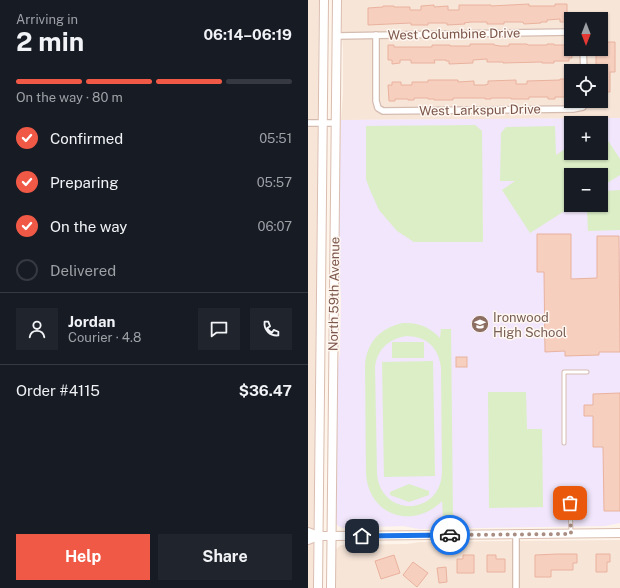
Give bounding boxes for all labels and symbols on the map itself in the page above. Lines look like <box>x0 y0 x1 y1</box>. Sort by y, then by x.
north arrow <box>564 12 608 56</box>
street label: West Columbine Drive <box>387 25 521 43</box>
street label: West Larkspur Drive <box>419 101 541 119</box>
street label: North 59th Avenue <box>326 237 342 351</box>
place label: Ironwood High School <box>493 310 567 340</box>
school or university icon: Ironwood High School <box>470 314 490 334</box>
pin <box>553 486 587 520</box>
courier <box>430 515 470 555</box>
pin <box>345 519 379 553</box>

